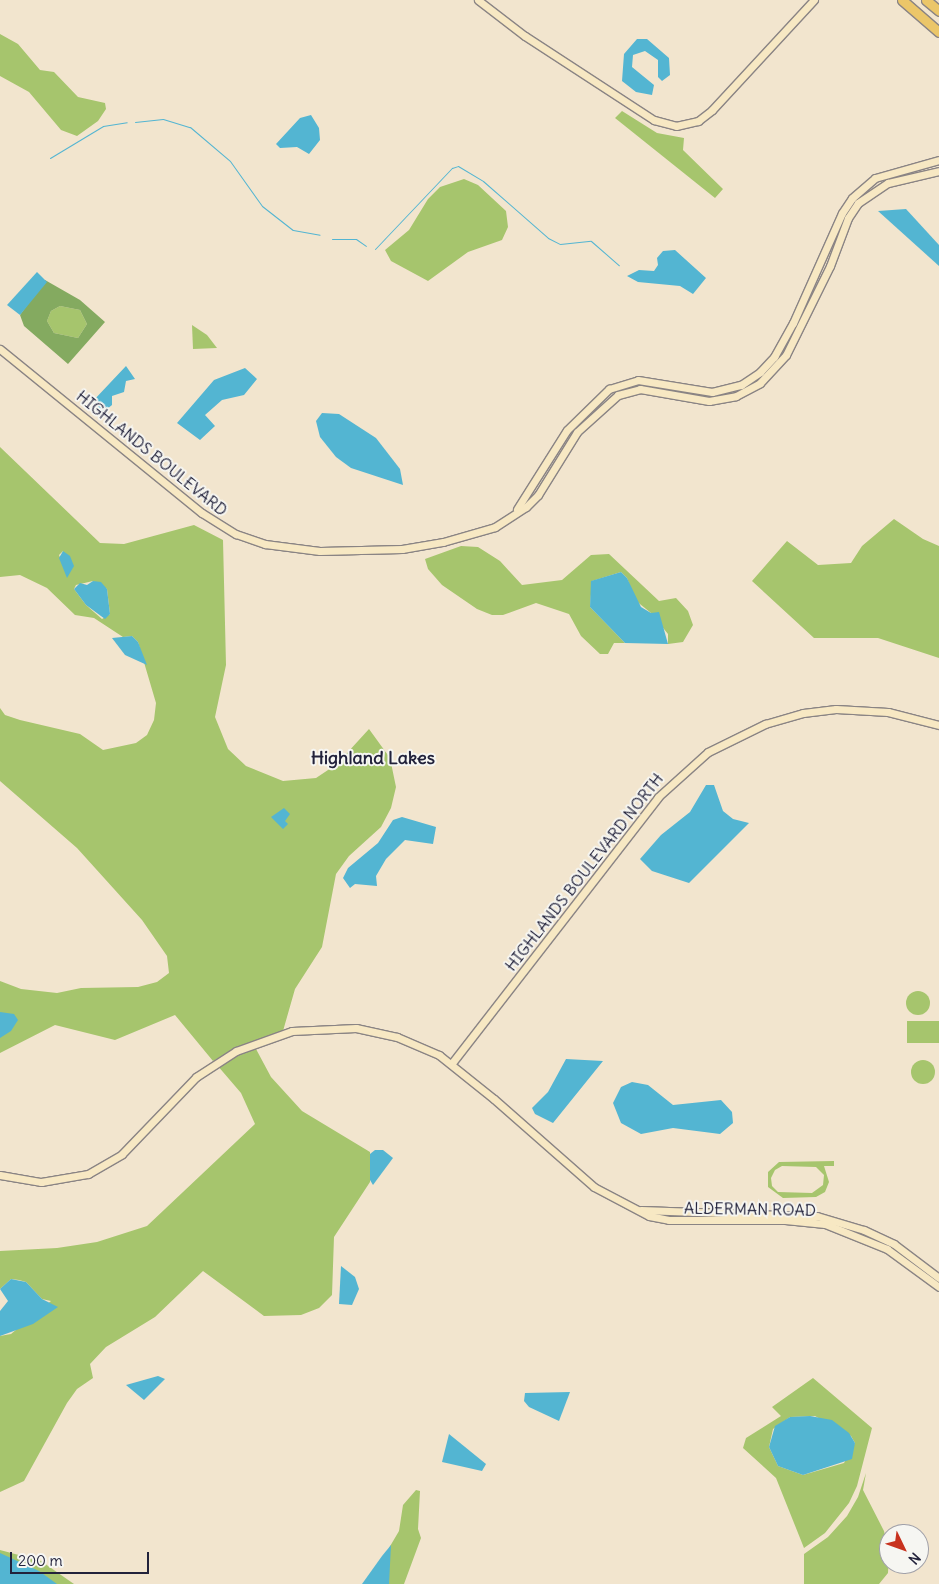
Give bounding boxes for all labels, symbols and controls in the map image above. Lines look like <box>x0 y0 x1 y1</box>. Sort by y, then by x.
street label: HIGHLANDS BOULEVARD <box>73 386 231 520</box>
district label: Highland Lakes <box>311 747 435 769</box>
street label: HIGHLANDS BOULEVARD NORTH <box>501 769 667 975</box>
street label: ALDERMAN ROAD <box>684 1198 816 1220</box>
north arrow <box>879 1524 929 1574</box>
scale bar <box>12 1542 151 1574</box>
text: N <box>904 1549 924 1568</box>
text: 200 m <box>18 1551 63 1570</box>

